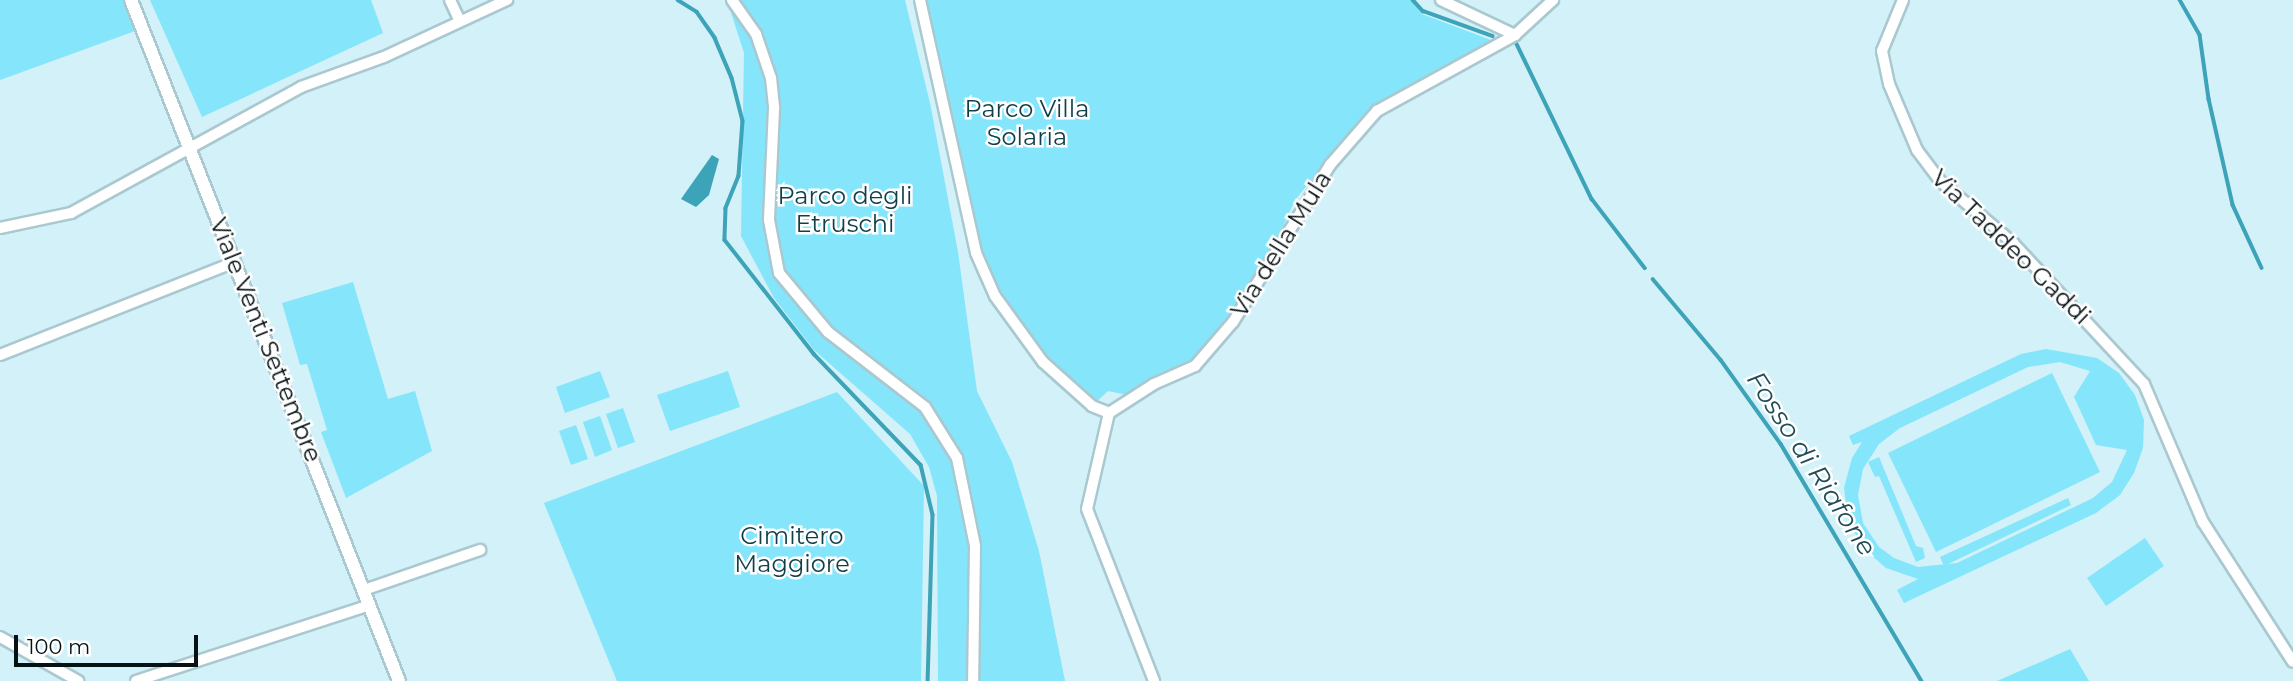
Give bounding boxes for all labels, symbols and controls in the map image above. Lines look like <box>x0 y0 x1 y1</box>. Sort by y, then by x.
park label: Parco Villa Solaria <box>965 95 1089 151</box>
street label: Via Taddeo Gaddi <box>1925 164 2097 330</box>
street label: Via della Mula <box>1225 166 1337 322</box>
park label: Parco degli Etruschi <box>777 182 913 238</box>
street label: Viale Venti Settembre <box>204 214 328 466</box>
water label: Fosso di Riafone <box>1740 366 1882 562</box>
park label: Cimitero Maggiore <box>734 522 850 578</box>
scale bar <box>18 622 201 666</box>
text: 100 m <box>27 634 90 659</box>

